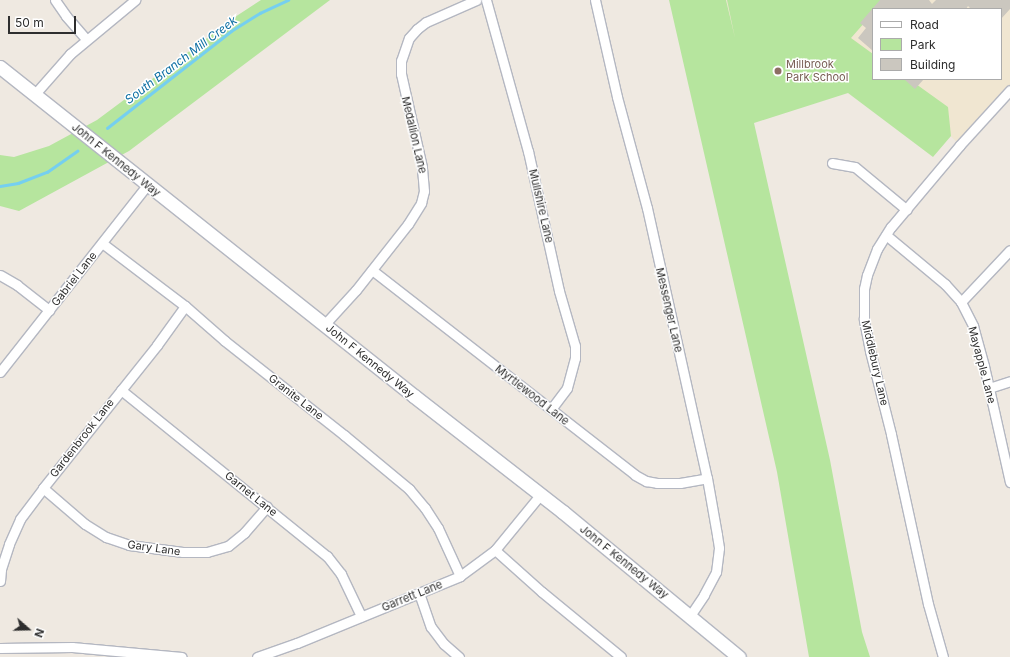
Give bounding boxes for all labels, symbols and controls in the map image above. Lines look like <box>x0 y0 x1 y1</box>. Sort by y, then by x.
scale bar <box>10 8 78 34</box>
legend <box>872 8 1002 80</box>
water label: South Branch Mill Creek <box>122 13 240 107</box>
text: 50 m <box>15 15 44 30</box>
text: Road <box>910 17 939 32</box>
text: Park <box>910 37 936 52</box>
text: Building <box>910 57 955 72</box>
place label: Millbrook Park School <box>786 58 848 84</box>
marker: Millbrook Park School <box>773 66 783 76</box>
street label: Medallion Lane <box>399 95 429 175</box>
street label: John F Kennedy Way <box>69 120 163 200</box>
street label: Mullshire Lane <box>526 168 556 244</box>
street label: Gabriel Lane <box>49 249 99 309</box>
street label: Messenger Lane <box>653 266 685 354</box>
street label: Middlebury Lane <box>859 319 891 407</box>
street label: John F Kennedy Way <box>323 321 417 401</box>
street label: Mayapple Lane <box>965 325 999 405</box>
street label: Myrtlewood Lane <box>492 362 572 428</box>
street label: Granite Lane <box>266 371 326 423</box>
street label: Gardenbrook Lane <box>47 396 117 480</box>
street label: Garnet Lane <box>222 469 280 519</box>
street label: John F Kennedy Way <box>577 522 671 602</box>
street label: Gary Lane <box>127 538 181 558</box>
street label: Garrett Lane <box>380 578 444 614</box>
north arrow <box>8 609 48 649</box>
text: N <box>31 627 47 639</box>

